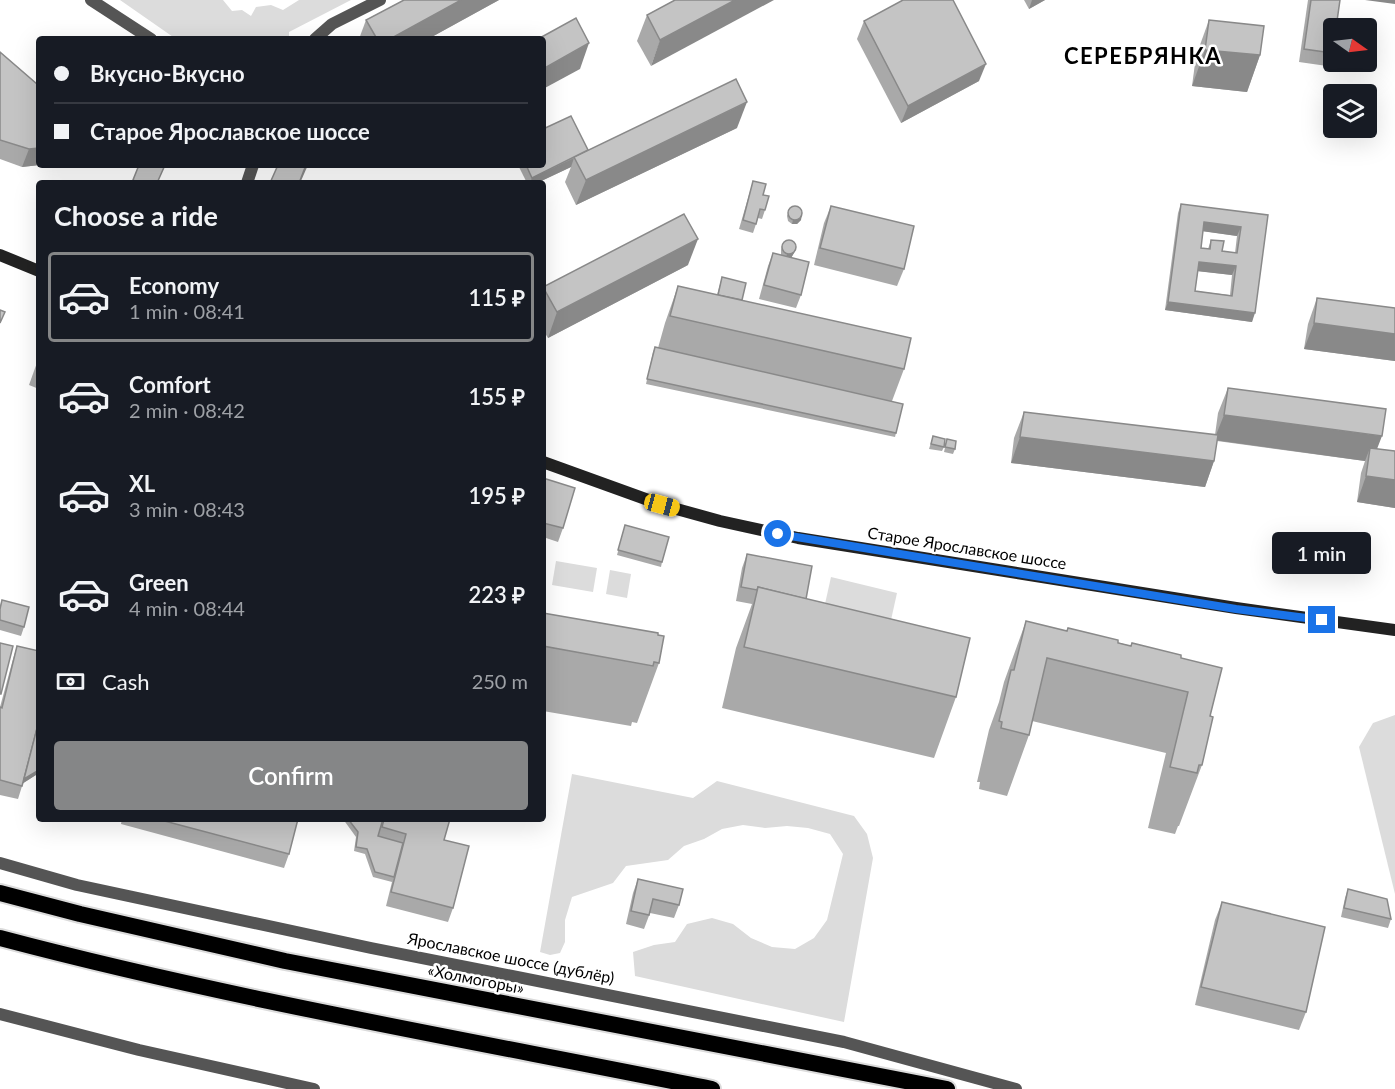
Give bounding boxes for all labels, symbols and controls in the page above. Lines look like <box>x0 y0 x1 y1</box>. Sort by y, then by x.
north arrow <box>1323 18 1377 72</box>
map controls <box>1323 18 1377 138</box>
district label: СЕРЕБРЯНКА <box>1064 42 1222 69</box>
text: Вкусно-Вкусно <box>90 60 245 87</box>
button: layers <box>1323 84 1377 138</box>
text: Старое Ярославское шоссе <box>90 118 370 145</box>
text: Choose a ride <box>54 199 218 232</box>
icon: car <box>57 270 111 324</box>
text: Economy <box>129 272 219 299</box>
text: 115 ₽ <box>468 284 525 311</box>
text: 1 min · 08:41 <box>129 299 245 323</box>
icon: car <box>57 369 111 423</box>
text: Comfort <box>129 371 211 398</box>
text: 155 ₽ <box>468 383 525 410</box>
text: 2 min · 08:42 <box>129 398 245 422</box>
icon: car <box>57 468 111 522</box>
text: XL <box>129 470 155 497</box>
text: 195 ₽ <box>468 482 525 509</box>
car <box>642 492 682 518</box>
text: 3 min · 08:43 <box>129 497 245 521</box>
route start <box>764 520 791 547</box>
street label: Старое Ярославское шоссе <box>866 522 1068 573</box>
callout: 1 min <box>1272 533 1372 575</box>
text: 1 min <box>1297 541 1346 565</box>
icon: car <box>57 567 111 621</box>
text: Green <box>129 569 189 596</box>
text: 223 ₽ <box>468 581 525 608</box>
text: 4 min · 08:44 <box>129 596 245 620</box>
route end <box>1308 606 1335 633</box>
icon: cash <box>54 665 87 698</box>
text: Cash <box>102 668 149 695</box>
text: 250 m <box>472 669 528 693</box>
button: Confirm <box>54 741 528 810</box>
street label: Ярославское шоссе (дублёр) <box>405 928 616 987</box>
street label: «Холмогоры» <box>426 960 526 997</box>

